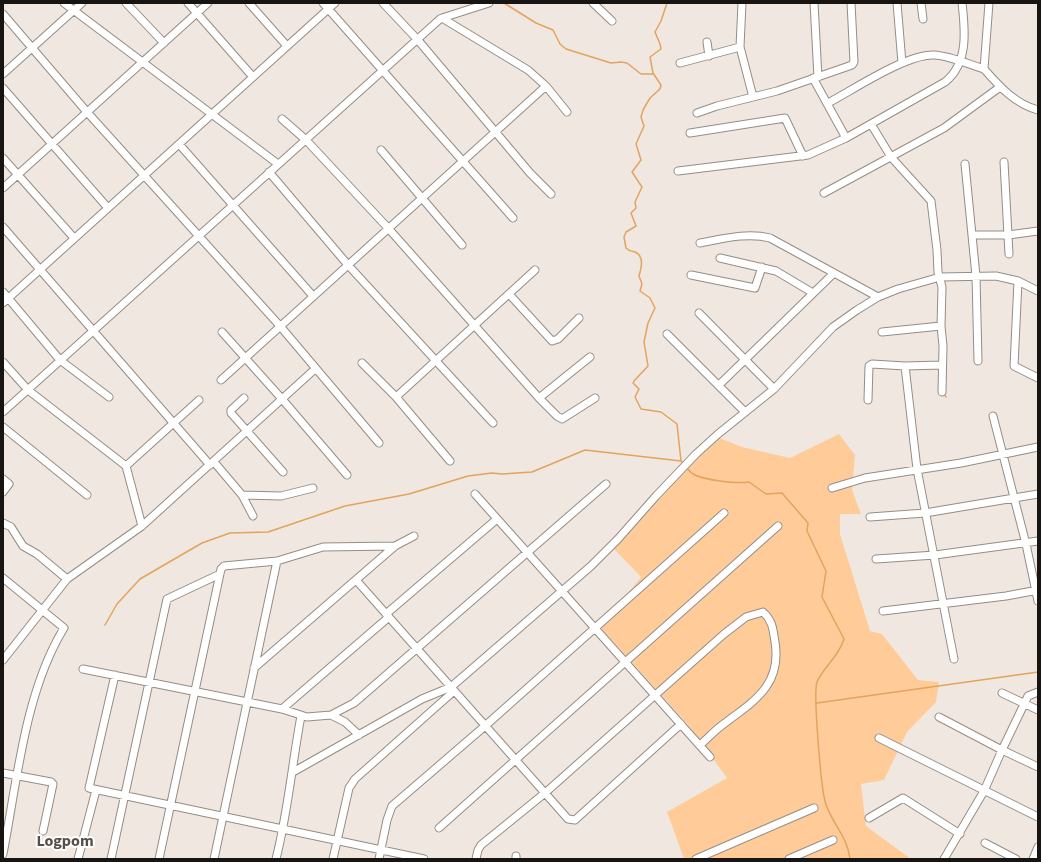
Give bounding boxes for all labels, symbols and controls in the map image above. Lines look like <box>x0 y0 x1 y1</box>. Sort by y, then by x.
district label: Logpom <box>36 832 94 852</box>

